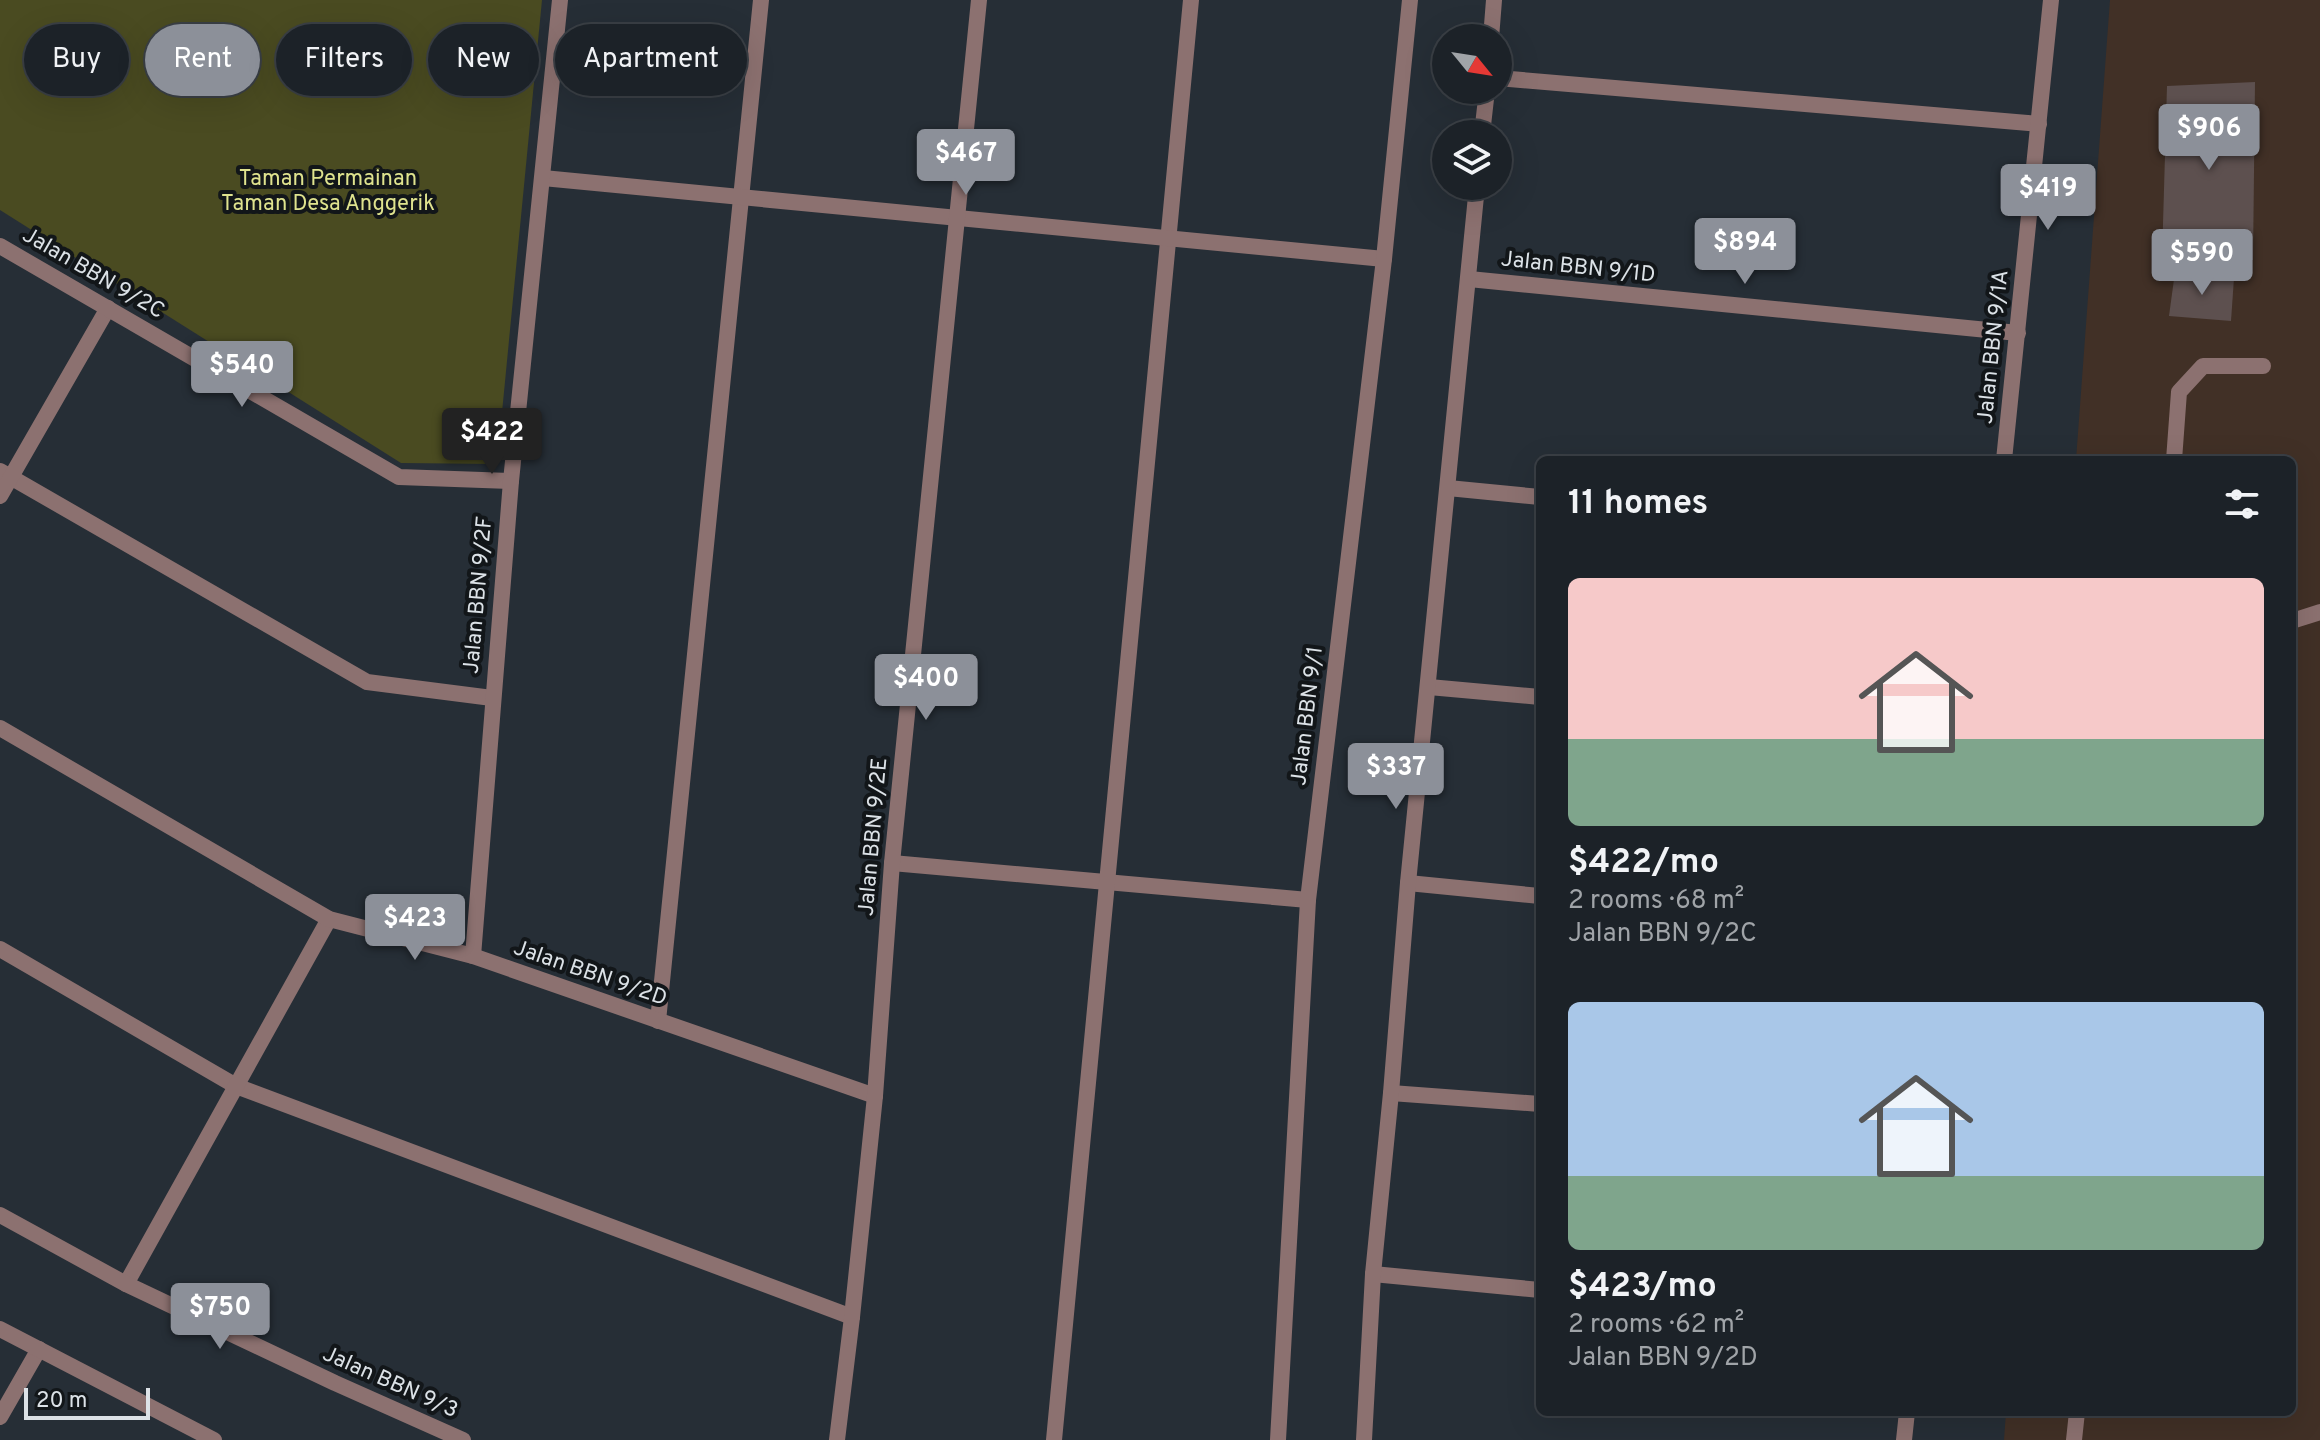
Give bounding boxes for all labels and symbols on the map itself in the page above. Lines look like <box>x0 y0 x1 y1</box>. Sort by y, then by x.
north arrow <box>1432 24 1512 104</box>
pin: $906 <box>2162 104 2256 172</box>
pin: $467 <box>919 129 1013 197</box>
pin: $419 <box>2001 164 2095 232</box>
park label: Taman Permainan Taman Desa Anggerik <box>221 166 435 218</box>
pin: $894 <box>1698 218 1792 286</box>
street label: Jalan BBN 9/2C <box>17 222 169 326</box>
pin: $590 <box>2155 229 2249 297</box>
street label: Jalan BBN 9/1D <box>1499 246 1657 290</box>
street label: Jalan BBN 9/1A <box>1972 269 2016 425</box>
pin: $540 <box>195 341 289 409</box>
pin: $422 <box>445 408 539 476</box>
street label: Jalan BBN 9/2F <box>459 515 499 675</box>
street label: Jalan BBN 9/1 <box>1286 645 1330 787</box>
pin: $400 <box>879 654 973 722</box>
pin: $337 <box>1349 743 1443 811</box>
street label: Jalan BBN 9/2E <box>854 757 894 917</box>
pin: $423 <box>368 894 462 962</box>
street label: Jalan BBN 9/2D <box>510 935 670 1013</box>
pin: $750 <box>173 1283 267 1351</box>
street label: Jalan BBN 9/3 <box>318 1341 462 1425</box>
scale bar <box>24 1384 150 1420</box>

